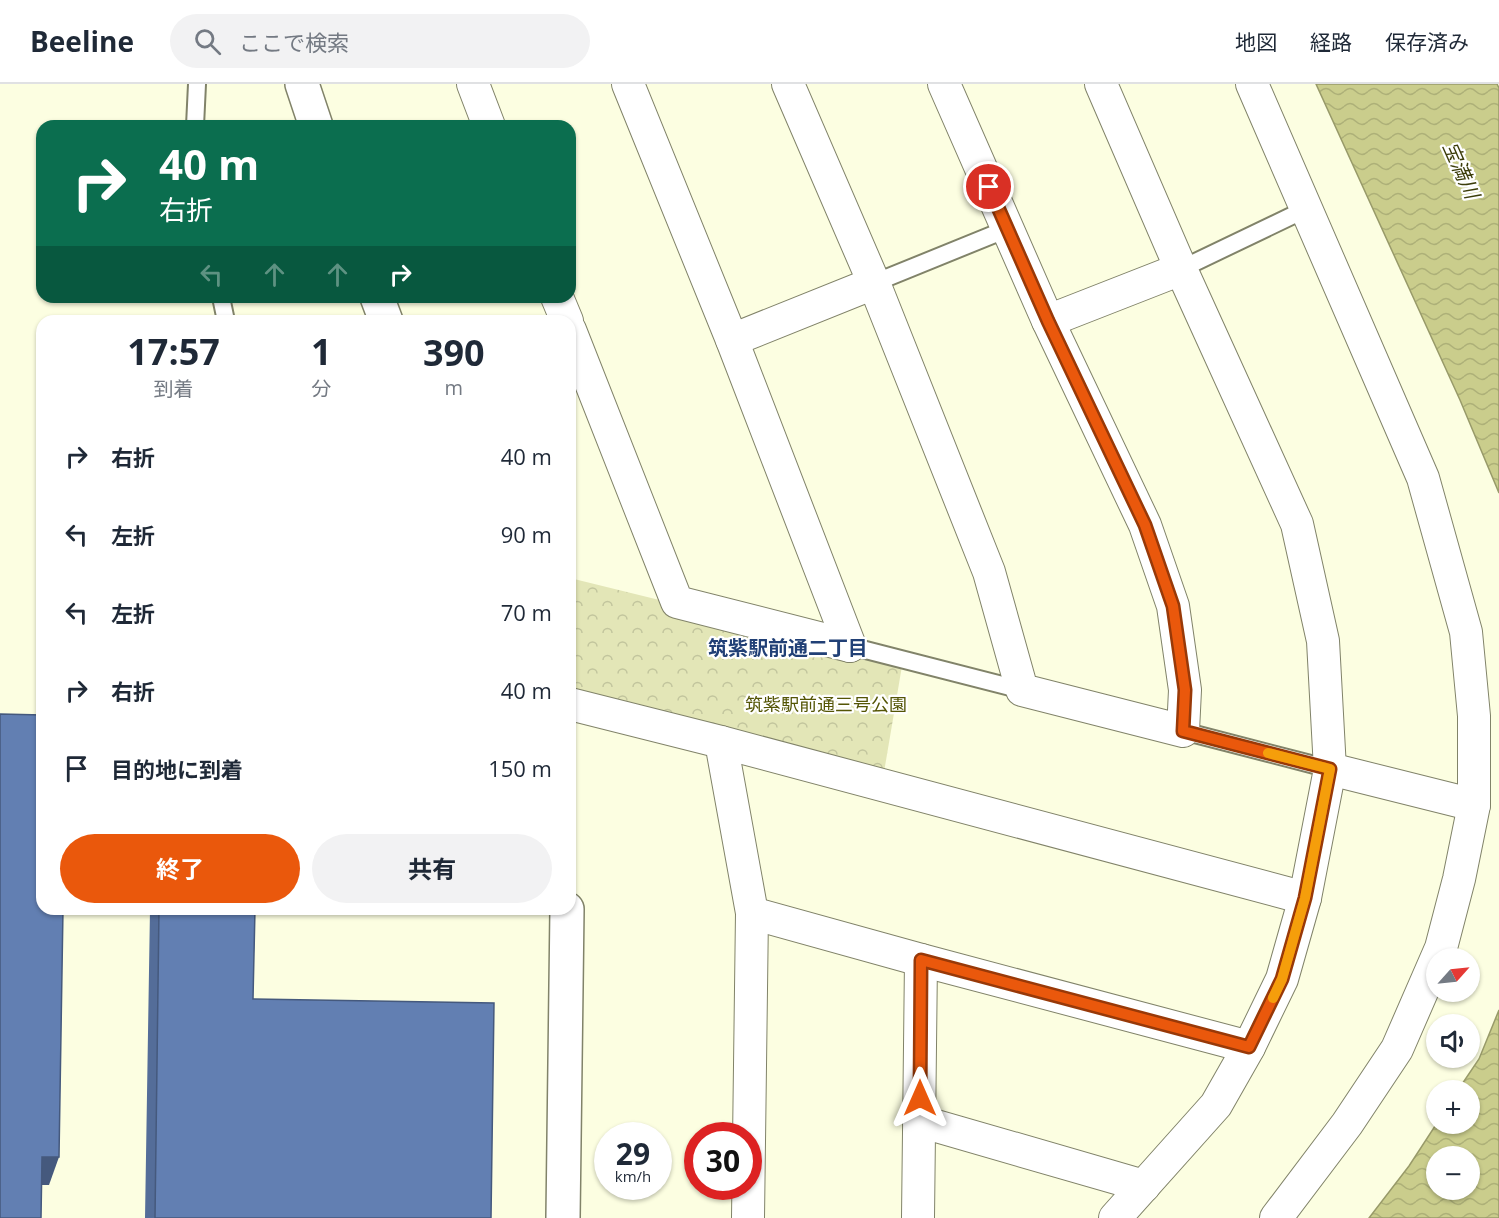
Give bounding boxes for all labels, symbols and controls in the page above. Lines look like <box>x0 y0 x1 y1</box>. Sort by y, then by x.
search box <box>170 14 590 68</box>
text: Beeline <box>30 22 134 60</box>
icon: search <box>191 25 224 58</box>
text: ここで検索 <box>239 27 349 57</box>
text: 地図 <box>1235 28 1277 56</box>
text: 経路 <box>1310 28 1352 56</box>
text: 保存済み <box>1385 28 1469 56</box>
text: 40 m <box>159 135 259 192</box>
water label: 宝満川 <box>1437 137 1487 205</box>
icon: right <box>60 144 138 222</box>
pin <box>963 161 1014 212</box>
icon: arrive <box>972 170 1005 203</box>
text: 右折 <box>159 191 213 228</box>
icon: left <box>195 258 228 291</box>
icon: ahead <box>258 258 291 291</box>
icon: ahead <box>321 258 354 291</box>
icon: right <box>384 258 417 291</box>
text: 17:57 <box>127 327 220 376</box>
text: 1 <box>311 327 332 376</box>
text: 390 <box>423 328 485 377</box>
text: m <box>445 374 463 401</box>
text: 到着 <box>154 375 194 402</box>
text: 分 <box>311 375 331 402</box>
icon: right <box>60 440 93 473</box>
text: 40 m <box>501 441 552 471</box>
text: 右折 <box>111 442 155 472</box>
icon: left <box>60 518 93 551</box>
text: 90 m <box>501 519 552 549</box>
text: 左折 <box>111 520 155 550</box>
icon: left <box>60 596 93 629</box>
text: 70 m <box>501 597 552 627</box>
text: 左折 <box>111 598 155 628</box>
district label: 筑紫駅前通二丁目 <box>708 634 868 661</box>
icon: right <box>60 674 93 707</box>
text: 40 m <box>501 675 552 705</box>
text: 右折 <box>111 676 155 706</box>
park label: 筑紫駅前通三号公園 <box>745 692 907 716</box>
icon: arrive <box>60 752 93 785</box>
text: 150 m <box>488 753 552 783</box>
text: 目的地に到着 <box>111 754 243 784</box>
button: 終了 <box>60 834 300 903</box>
button: 共有 <box>312 834 552 903</box>
north arrow <box>1426 948 1480 1002</box>
map controls <box>1426 948 1480 1200</box>
button: sound <box>1426 1014 1480 1068</box>
position arrow <box>888 1066 952 1130</box>
button: + <box>1426 1080 1480 1134</box>
speed limit sign: 30 <box>684 1122 762 1200</box>
text: 29 <box>616 1133 650 1174</box>
button: − <box>1426 1146 1480 1200</box>
text: km/h <box>615 1166 651 1186</box>

